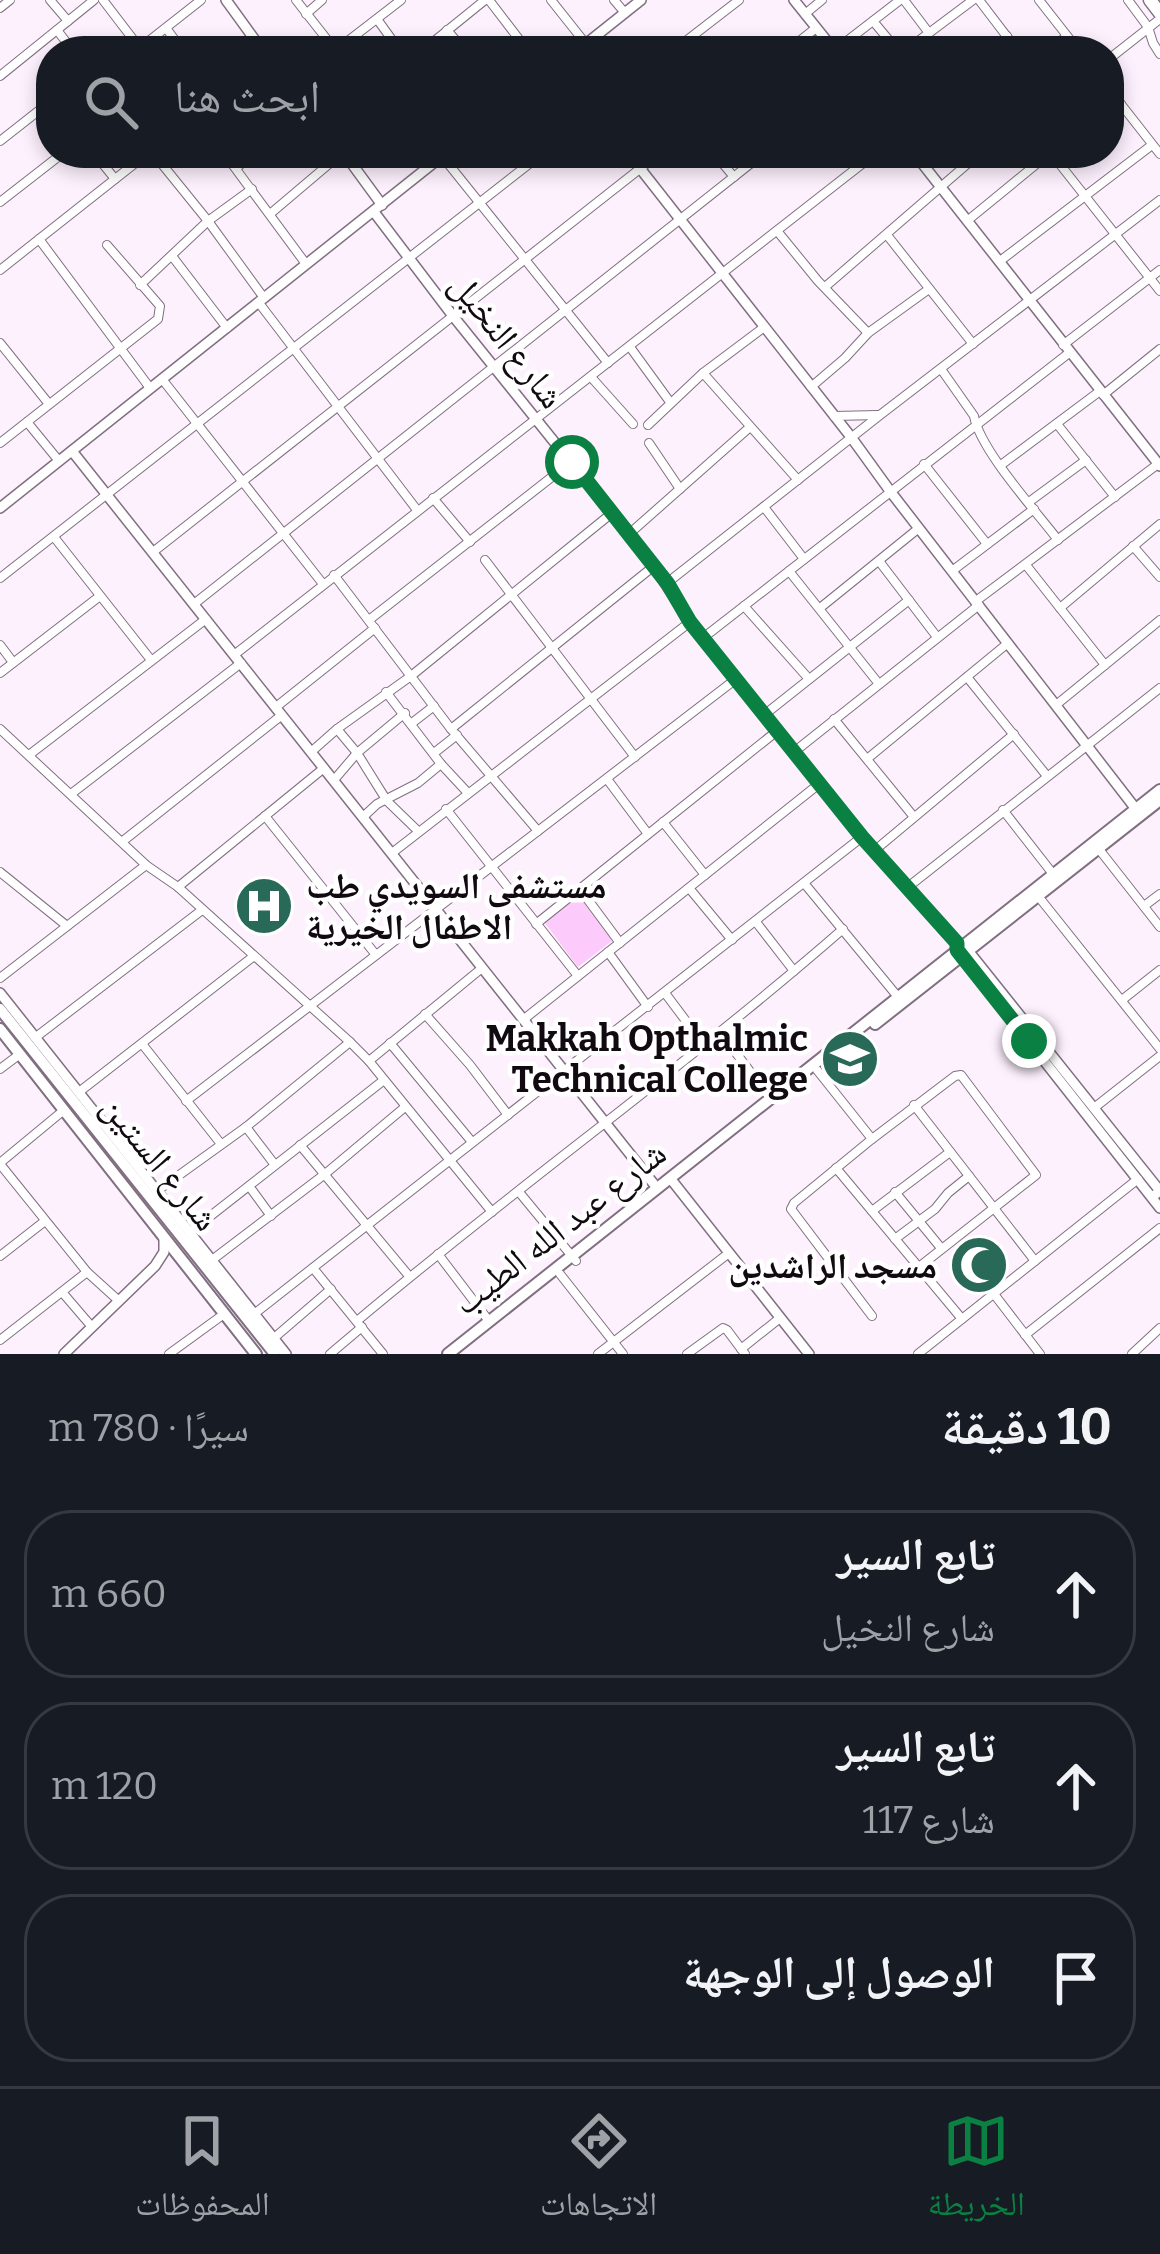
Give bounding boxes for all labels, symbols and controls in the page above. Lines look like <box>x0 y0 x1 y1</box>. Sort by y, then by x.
search box <box>36 36 1124 168</box>
icon: search <box>78 69 144 135</box>
text: ابحث هنا <box>174 70 320 124</box>
street label: شارع النخيل <box>440 264 574 417</box>
route start <box>545 435 599 489</box>
place label: مستشفى السويدي طب الاطفال الخيرية <box>306 864 607 949</box>
hospital icon: مستشفى السويدي طب الاطفال الخيرية <box>233 875 295 937</box>
route end <box>1002 1014 1056 1068</box>
place label: Makkah Opthalmic Technical College <box>485 1017 808 1102</box>
school or university icon: Makkah Opthalmic Technical College <box>819 1028 881 1090</box>
street label: شارع الستين <box>92 1086 229 1240</box>
street label: شارع عبد الله الطيب <box>444 1131 675 1325</box>
mosque icon: مسجد الراشدين <box>948 1234 1010 1296</box>
place label: مسجد الراشدين <box>728 1244 937 1288</box>
text: 10 دقيقة <box>941 1396 1112 1458</box>
text: سيرًا · 780 m <box>48 1405 249 1451</box>
text: تابع السير <box>837 1528 995 1582</box>
icon: ahead <box>1043 1561 1109 1627</box>
text: 660 m <box>51 1571 167 1617</box>
text: شارع النخيل <box>821 1605 995 1651</box>
text: تابع السير <box>837 1720 995 1774</box>
icon: ahead <box>1043 1753 1109 1819</box>
text: 120 m <box>51 1763 158 1809</box>
text: شارع 117 <box>862 1797 995 1843</box>
icon: arrive <box>1043 1945 1109 2011</box>
text: الوصول إلى الوجهة <box>683 1946 995 2000</box>
tab: المحفوظات <box>135 2108 270 2236</box>
tab: الاتجاهات <box>540 2108 657 2236</box>
tab: الخريطة <box>928 2108 1025 2236</box>

